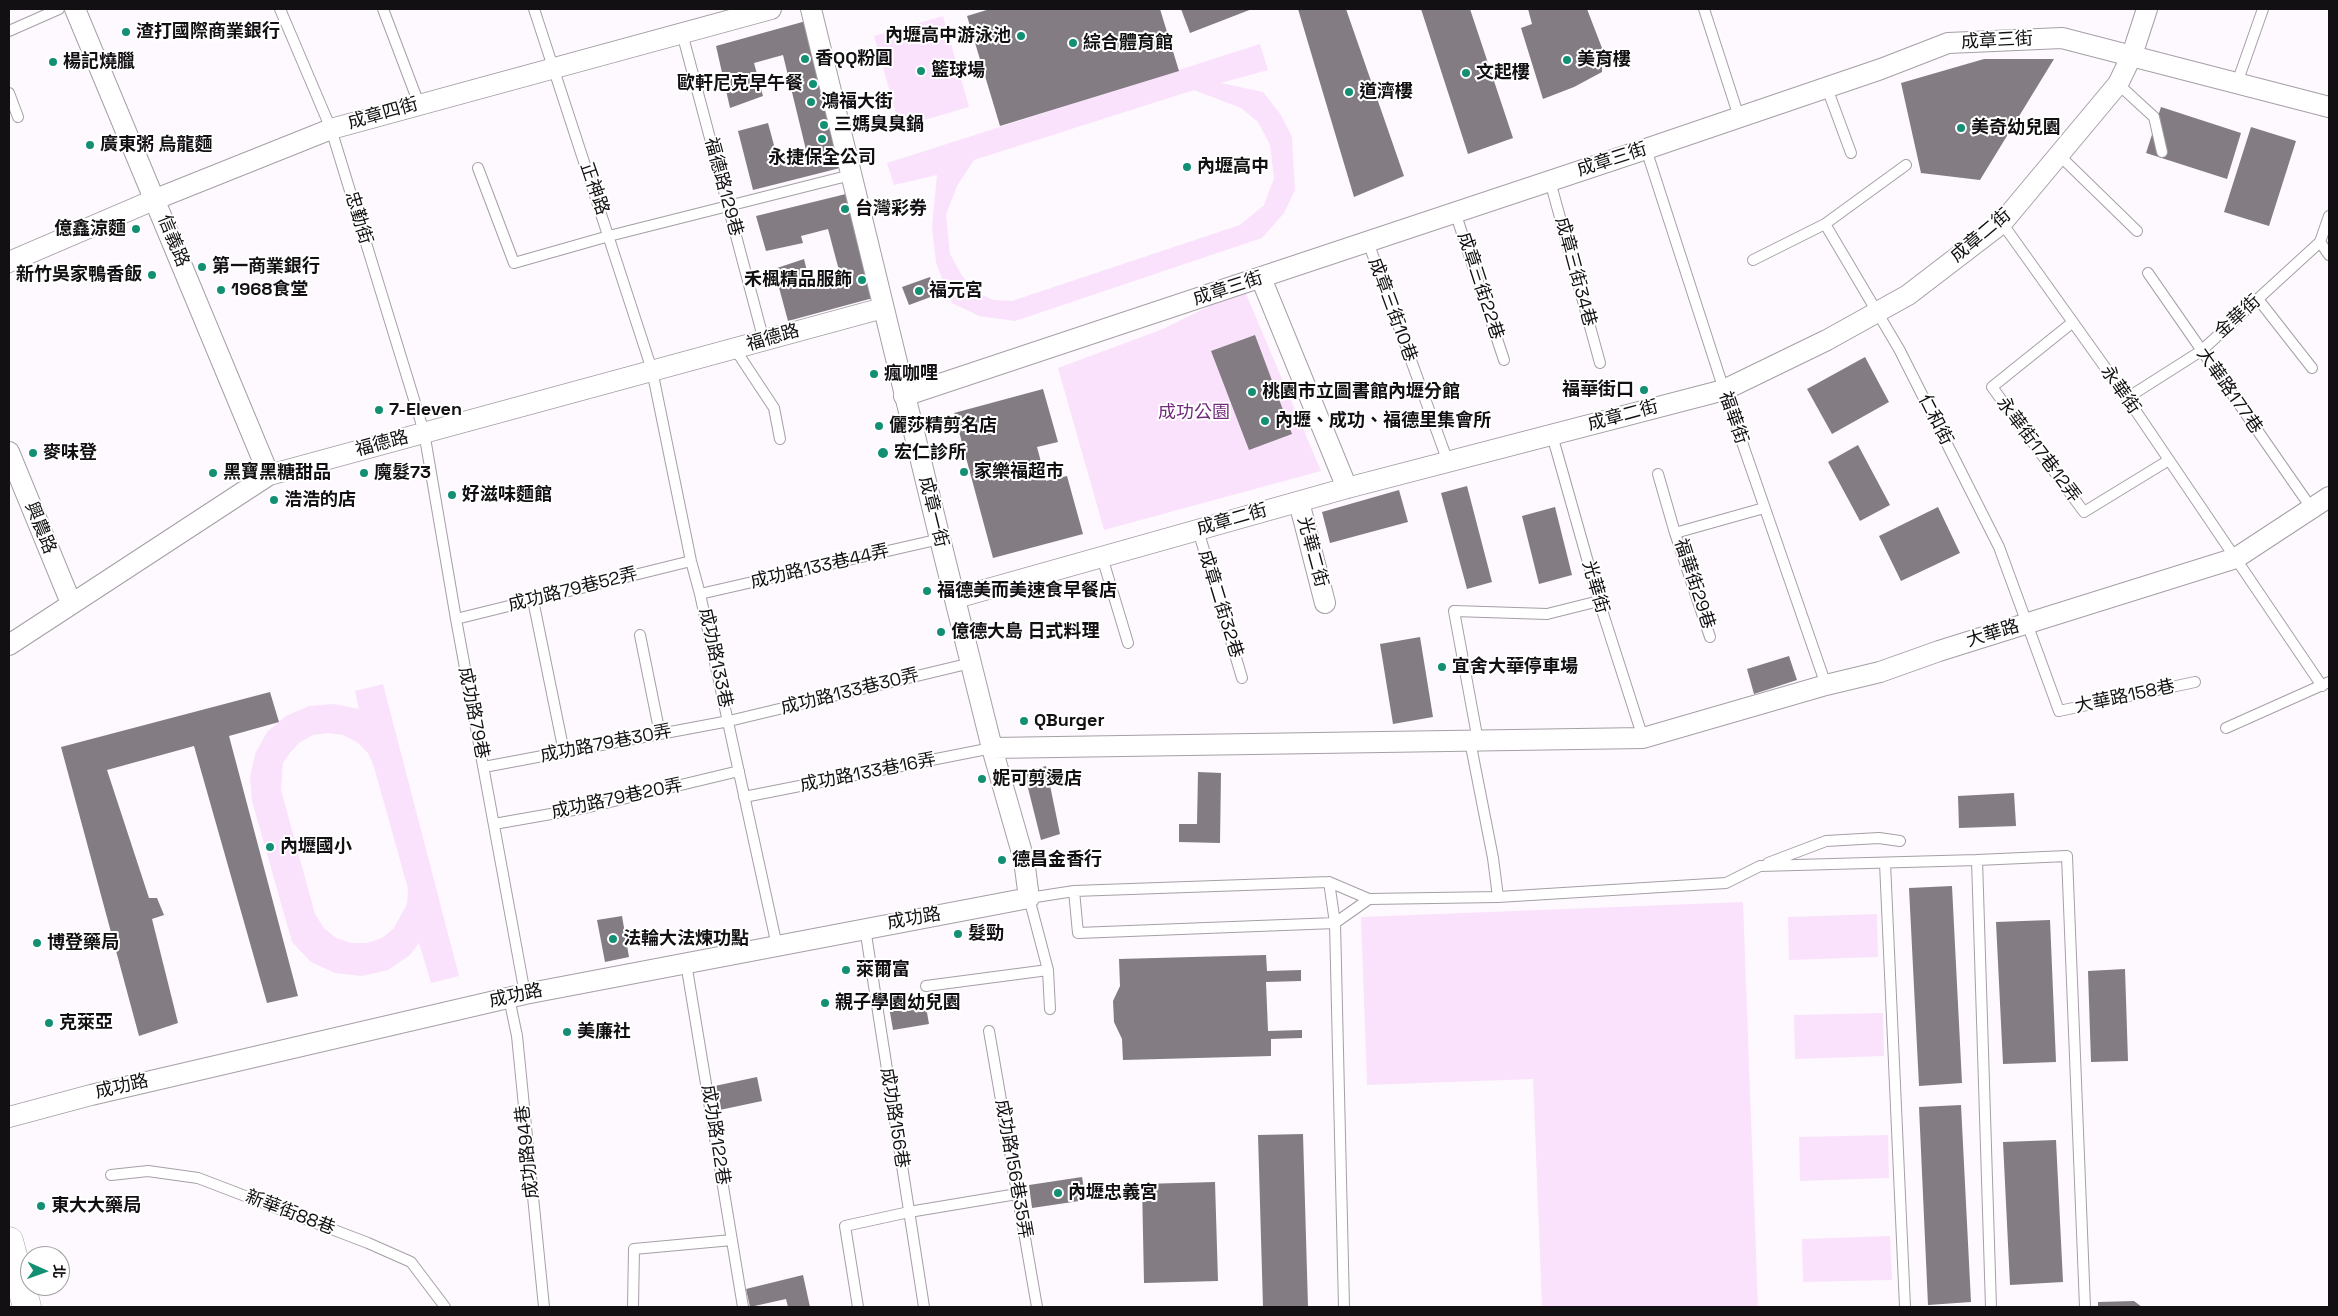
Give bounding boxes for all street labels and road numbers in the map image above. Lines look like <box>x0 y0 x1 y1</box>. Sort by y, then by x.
street label: 成章三街 <box>1960 28 2034 54</box>
street label: 成章四街 <box>345 94 421 134</box>
street label: 福德路129巷 <box>699 135 747 239</box>
street label: 成章三街 <box>1574 139 1650 181</box>
street label: 正神路 <box>575 160 613 218</box>
street label: 忠勤街 <box>340 189 376 247</box>
street label: 成章二街 <box>1946 205 2016 267</box>
street label: 信義路 <box>153 212 193 270</box>
street label: 成章三街34巷 <box>1550 215 1600 329</box>
street label: 成章三街22巷 <box>1452 230 1508 342</box>
street label: 成章三街10巷 <box>1363 255 1421 365</box>
street label: 成章三街 <box>1190 268 1266 310</box>
street label: 金華街 <box>2211 291 2265 343</box>
street label: 福德路 <box>744 320 802 356</box>
street label: 大華路177巷 <box>2192 344 2266 438</box>
street label: 永華街 <box>2096 362 2144 418</box>
street label: 福華街 <box>1714 389 1752 447</box>
street label: 仁和街 <box>1913 391 1957 449</box>
street label: 永華街17巷12弄 <box>1991 393 2085 507</box>
street label: 成章二街 <box>1585 396 1661 436</box>
street label: 福德路 <box>353 427 411 461</box>
street label: 成章一街 <box>914 474 952 550</box>
street label: 興農路 <box>20 499 60 557</box>
street label: 成章二街 <box>1194 500 1270 540</box>
street label: 光華二街 <box>1292 514 1332 590</box>
street label: 福華街29巷 <box>1669 536 1719 632</box>
street label: 成功路133巷44弄 <box>749 541 891 593</box>
street label: 成章二街32巷 <box>1193 547 1247 661</box>
street label: 光華街 <box>1577 558 1613 616</box>
street label: 成功路79巷52弄 <box>506 563 640 617</box>
street label: 成功路133巷 <box>694 606 736 710</box>
street label: 大華路 <box>1964 616 2022 652</box>
street label: 成功路133巷30弄 <box>779 664 921 720</box>
street label: 成功路79巷 <box>454 665 492 761</box>
street label: 大華路158巷 <box>2073 676 2177 718</box>
street label: 成功路79巷30弄 <box>538 721 674 767</box>
street label: 成功路133巷16弄 <box>798 749 938 797</box>
street label: 成功路79巷20弄 <box>549 775 685 823</box>
street label: 成功路 <box>886 904 942 934</box>
street label: 成功路 <box>487 980 545 1012</box>
street label: 成功路156巷 <box>875 1066 913 1170</box>
street label: 成功路 <box>93 1070 151 1104</box>
street label: 成功路122巷 <box>696 1083 734 1187</box>
street label: 成功路156巷35弄 <box>990 1098 1036 1240</box>
street label: 成功路94巷 <box>512 1104 544 1200</box>
street label: 新華街88巷 <box>242 1186 338 1240</box>

